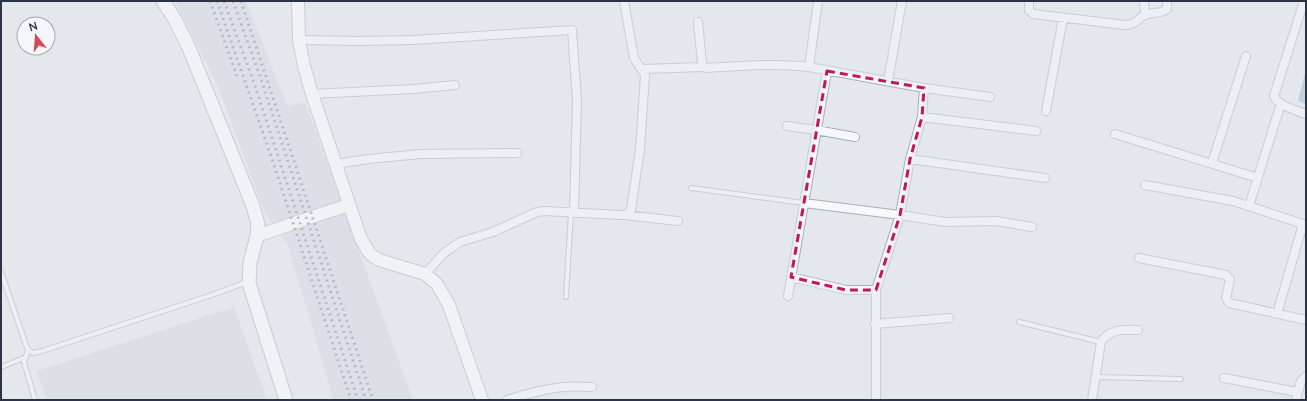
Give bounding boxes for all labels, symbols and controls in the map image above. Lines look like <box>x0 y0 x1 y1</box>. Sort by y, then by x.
north arrow <box>16 16 56 56</box>
text: N <box>27 19 39 33</box>

